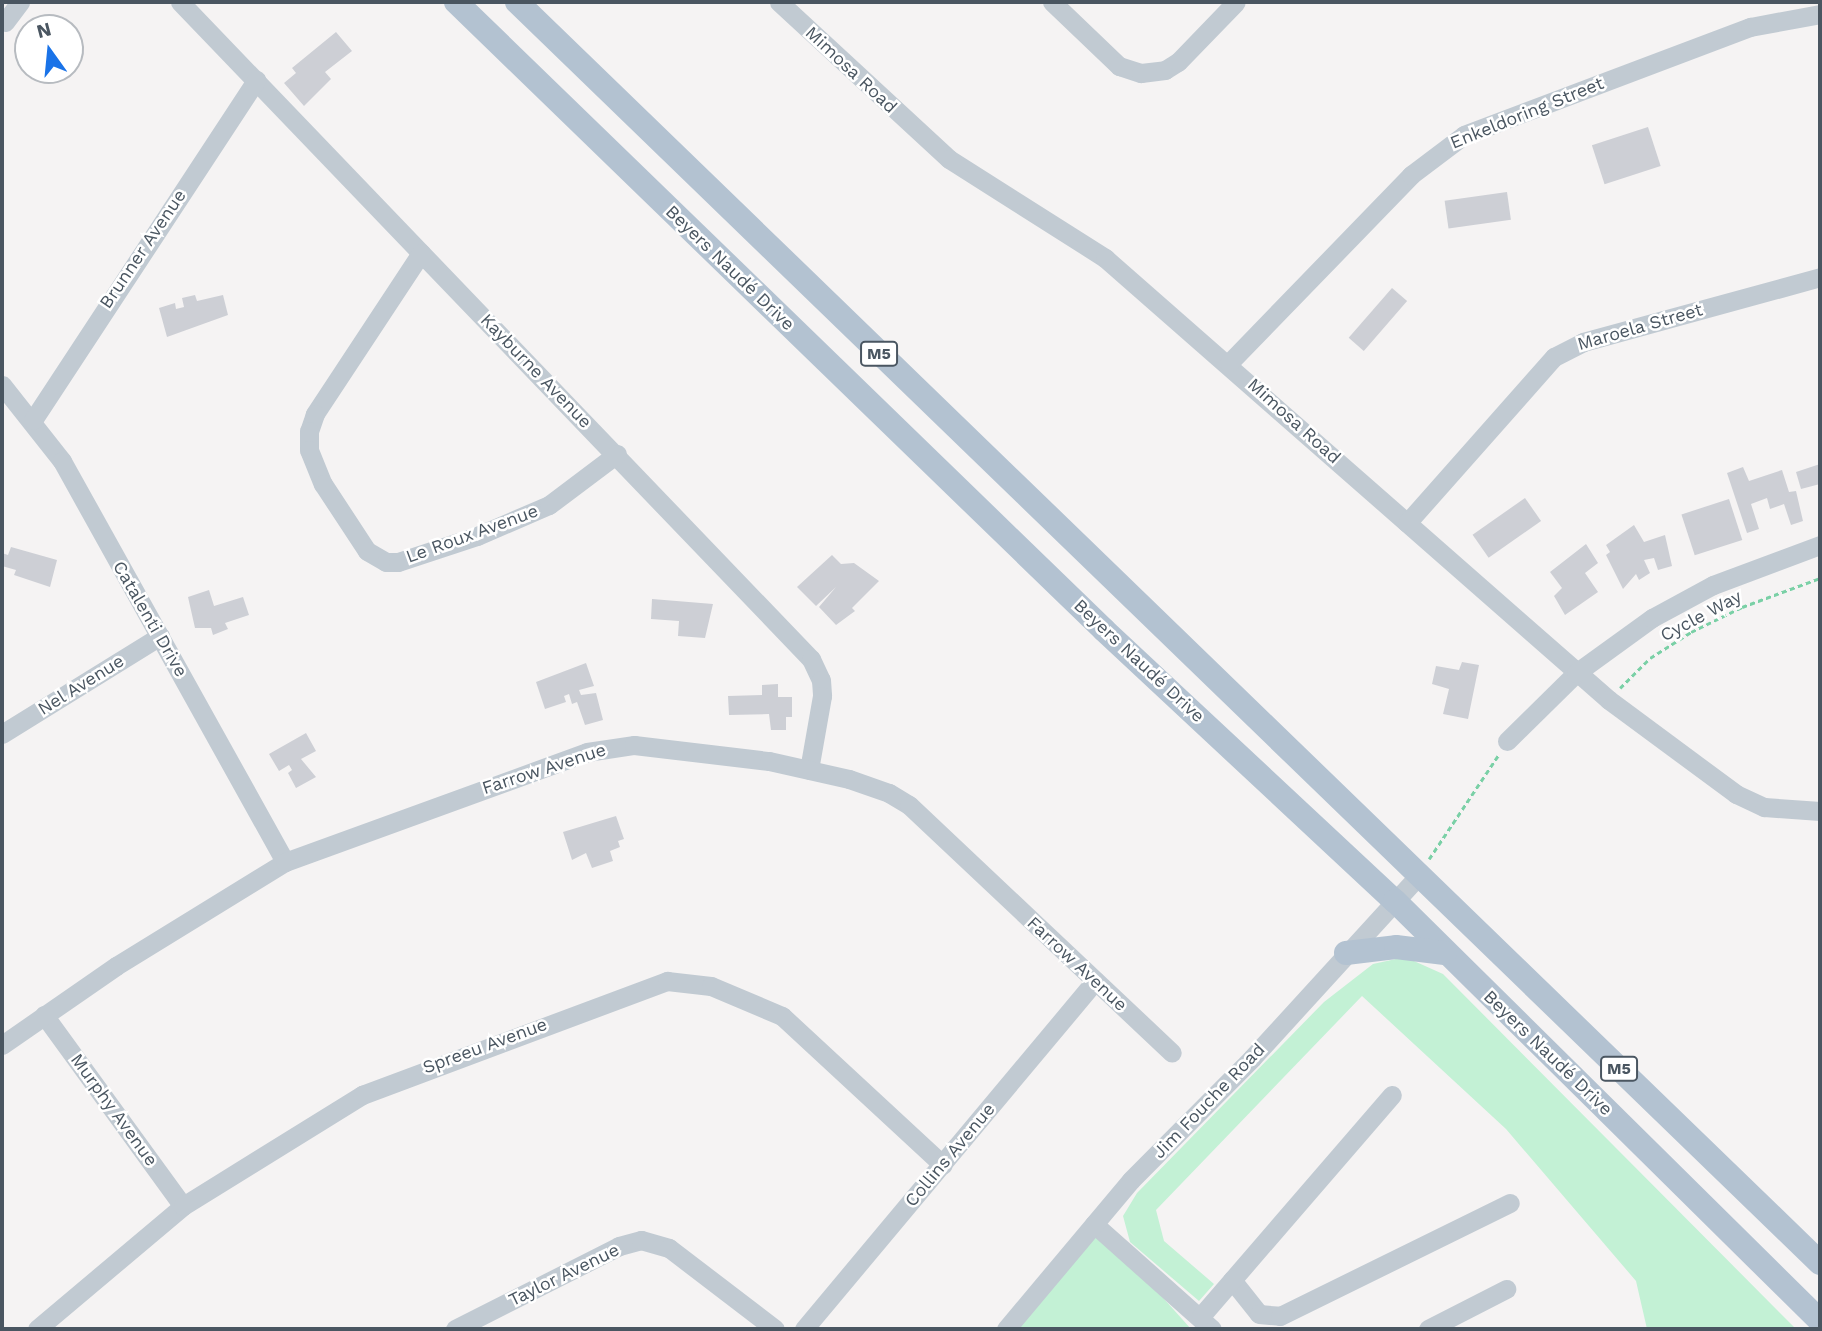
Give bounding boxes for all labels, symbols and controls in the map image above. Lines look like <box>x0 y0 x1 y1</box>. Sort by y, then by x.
north arrow <box>14 14 84 84</box>
text: N <box>34 17 54 43</box>
street label: Mimosa Road <box>801 22 901 118</box>
street label: Enkeldoring Street <box>1447 72 1607 154</box>
street label: Brunner Avenue <box>95 185 191 313</box>
street label: Beyers Naudé Drive <box>661 201 799 335</box>
street label: Maroela Street <box>1575 299 1705 355</box>
street label: Kayburne Avenue <box>476 309 596 433</box>
road number: M5 <box>860 342 898 366</box>
street label: Mimosa Road <box>1243 374 1345 468</box>
street label: Le Roux Avenue <box>403 500 541 568</box>
street label: Catalenti Drive <box>108 557 192 681</box>
street label: Cycle Way <box>1657 586 1745 646</box>
street label: Beyers Naudé Drive <box>1069 595 1209 727</box>
street label: Nel Avenue <box>33 650 129 720</box>
street label: Farrow Avenue <box>479 739 609 799</box>
street label: Farrow Avenue <box>1022 912 1132 1016</box>
street label: Beyers Naudé Drive <box>1479 986 1617 1120</box>
street label: Spreeu Avenue <box>420 1013 550 1079</box>
street label: Jim Fouche Road <box>1149 1039 1269 1163</box>
street label: Murphy Avenue <box>66 1049 162 1171</box>
road number: M5 <box>1600 1056 1638 1082</box>
street label: Collins Avenue <box>900 1099 1000 1211</box>
street label: Taylor Avenue <box>505 1239 623 1311</box>

